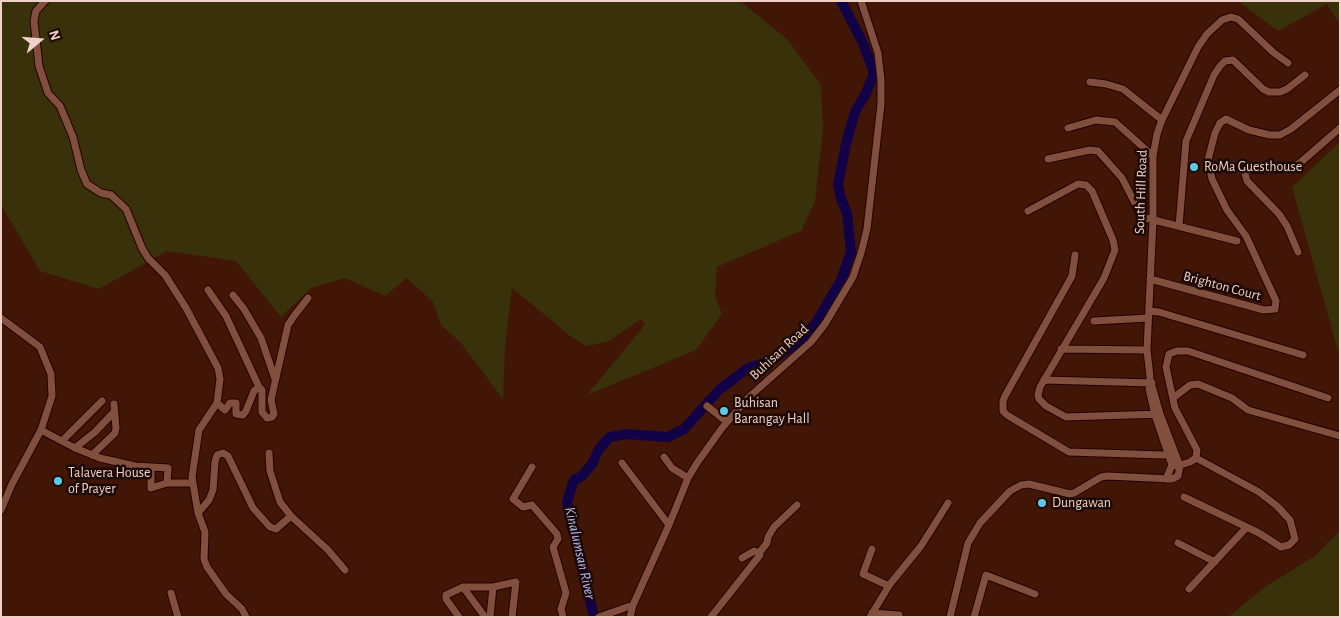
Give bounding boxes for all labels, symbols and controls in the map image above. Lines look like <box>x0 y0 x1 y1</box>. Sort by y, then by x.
north arrow <box>15 15 65 65</box>
text: N <box>46 29 62 42</box>
street label: South Hill Road <box>1131 150 1151 234</box>
place label: RoMa Guesthouse <box>1204 159 1302 175</box>
marker: RoMa Guesthouse <box>1188 161 1200 173</box>
street label: Brighton Court <box>1181 268 1263 304</box>
street label: Buhisan Road <box>746 321 812 383</box>
place label: Buhisan Barangay Hall <box>734 395 810 428</box>
marker: Buhisan Barangay Hall <box>718 405 730 417</box>
place label: Talavera House of Prayer <box>68 465 150 498</box>
marker: Talavera House of Prayer <box>52 475 64 487</box>
place label: Dungawan <box>1052 495 1111 511</box>
marker: Dungawan <box>1036 497 1048 509</box>
water label: Kinalumsan River <box>561 505 599 601</box>

